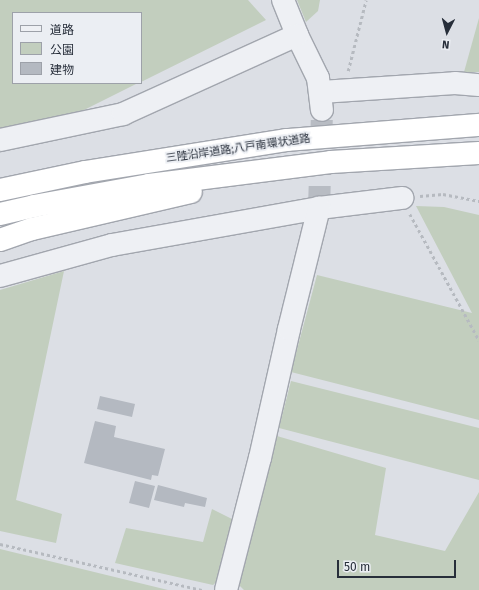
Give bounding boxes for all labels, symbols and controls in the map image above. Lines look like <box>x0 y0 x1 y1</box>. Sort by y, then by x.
legend <box>12 12 142 84</box>
north arrow <box>427 12 467 52</box>
text: 道路 <box>50 23 74 37</box>
text: N <box>441 38 450 51</box>
text: 公園 <box>50 43 74 57</box>
text: 建物 <box>50 63 74 77</box>
street label: 三陸沿岸道路;八戸南環状道路 <box>165 132 311 166</box>
scale bar <box>339 552 458 578</box>
text: 50 m <box>344 560 370 574</box>

